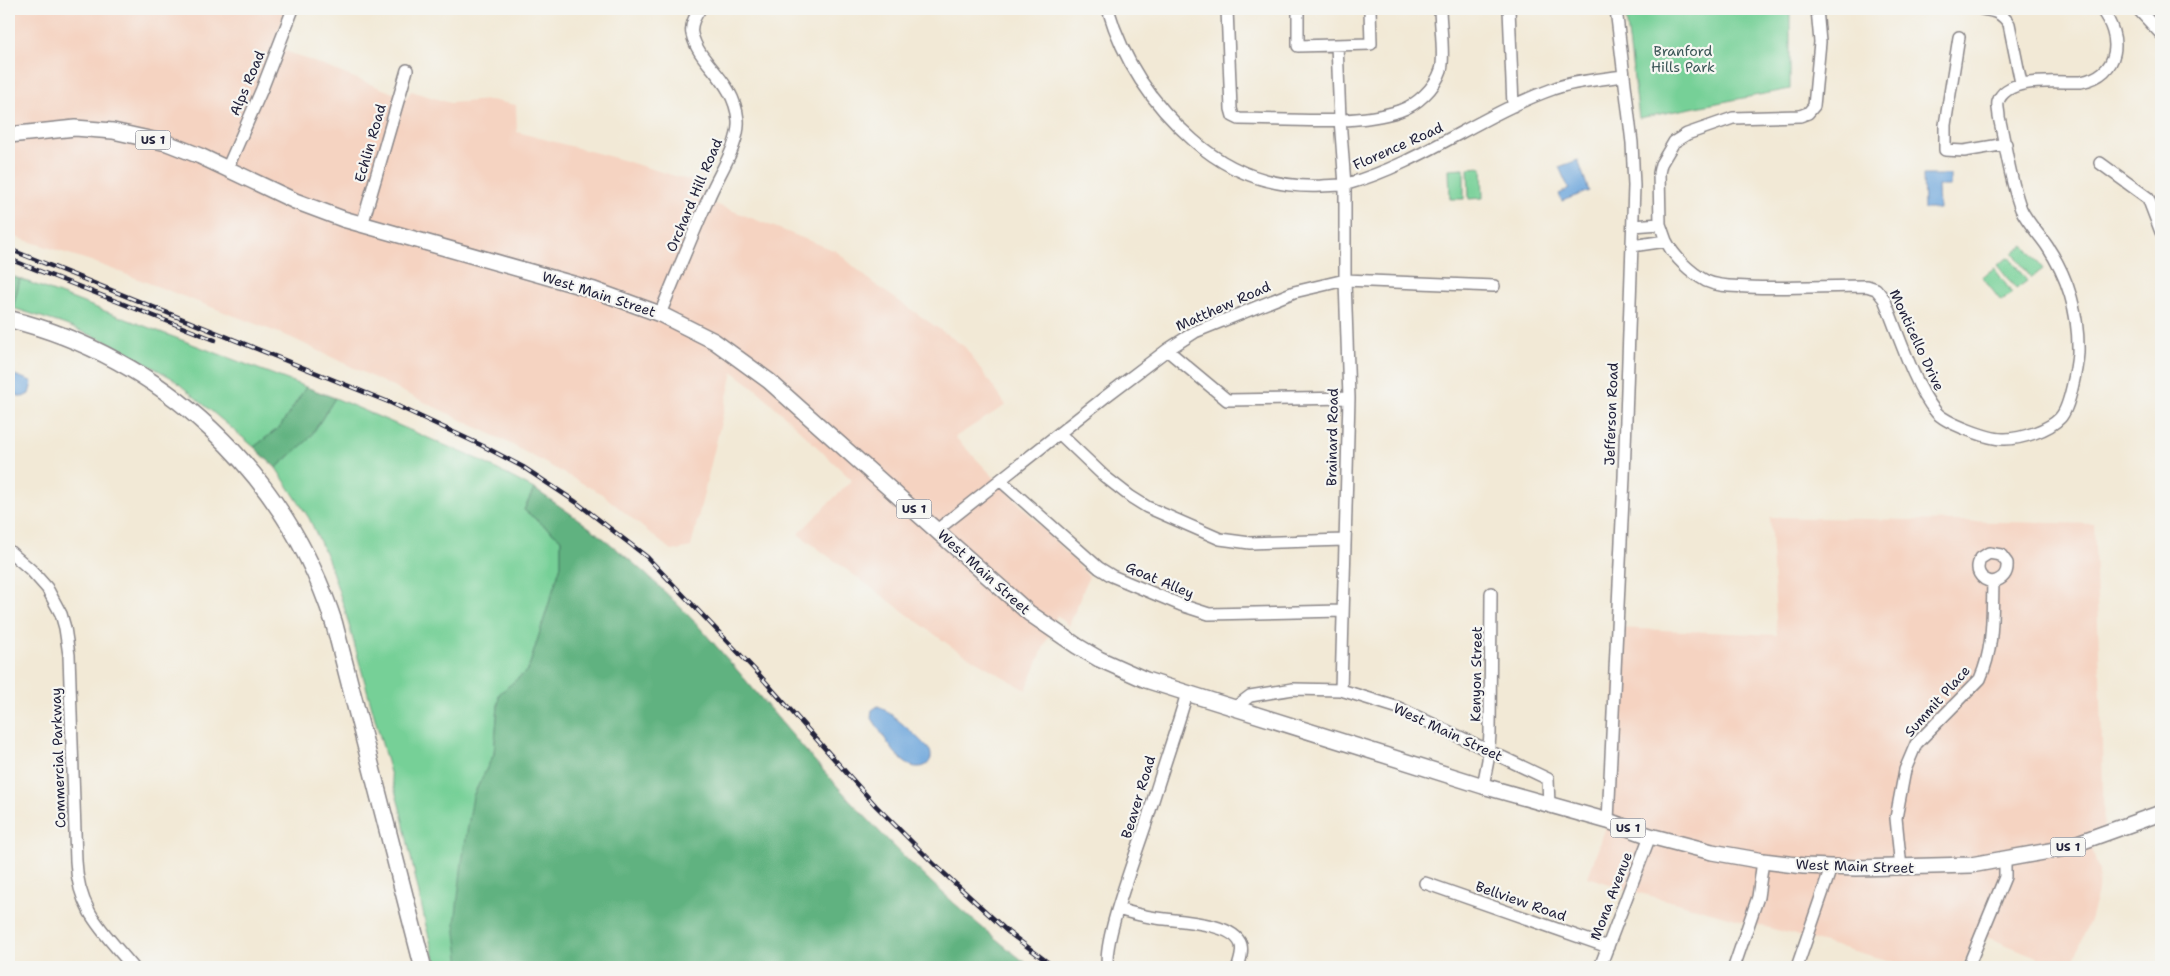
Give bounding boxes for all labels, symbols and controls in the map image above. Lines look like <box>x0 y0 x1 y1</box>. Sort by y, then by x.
park label: Branford Hills Park <box>1651 42 1715 76</box>
street label: Alps Road <box>225 48 269 118</box>
street label: Echlin Road <box>350 102 390 184</box>
street label: Florence Road <box>1350 118 1446 174</box>
road number: US 1 <box>136 130 170 150</box>
street label: Orchard Hill Road <box>662 135 726 255</box>
street label: West Main Street <box>540 267 658 321</box>
street label: Matthew Road <box>1173 277 1273 335</box>
street label: Monticello Drive <box>1886 286 1948 394</box>
street label: Jefferson Road <box>1600 362 1622 466</box>
street label: Brainard Road <box>1322 388 1342 486</box>
road number: US 1 <box>896 499 932 518</box>
street label: West Main Street <box>934 526 1034 618</box>
street label: Goat Alley <box>1123 558 1197 602</box>
street label: Kenyon Street <box>1466 626 1486 722</box>
street label: Summit Place <box>1900 662 1974 740</box>
street label: Commercial Parkway <box>47 687 69 829</box>
street label: West Main Street <box>1390 699 1506 765</box>
street label: Beaver Road <box>1117 753 1159 841</box>
road number: US 1 <box>1610 818 1646 838</box>
road number: US 1 <box>2050 838 2086 856</box>
street label: Mona Avenue <box>1586 849 1636 943</box>
street label: West Main Street <box>1795 855 1915 877</box>
street label: Bellview Road <box>1473 877 1569 925</box>

